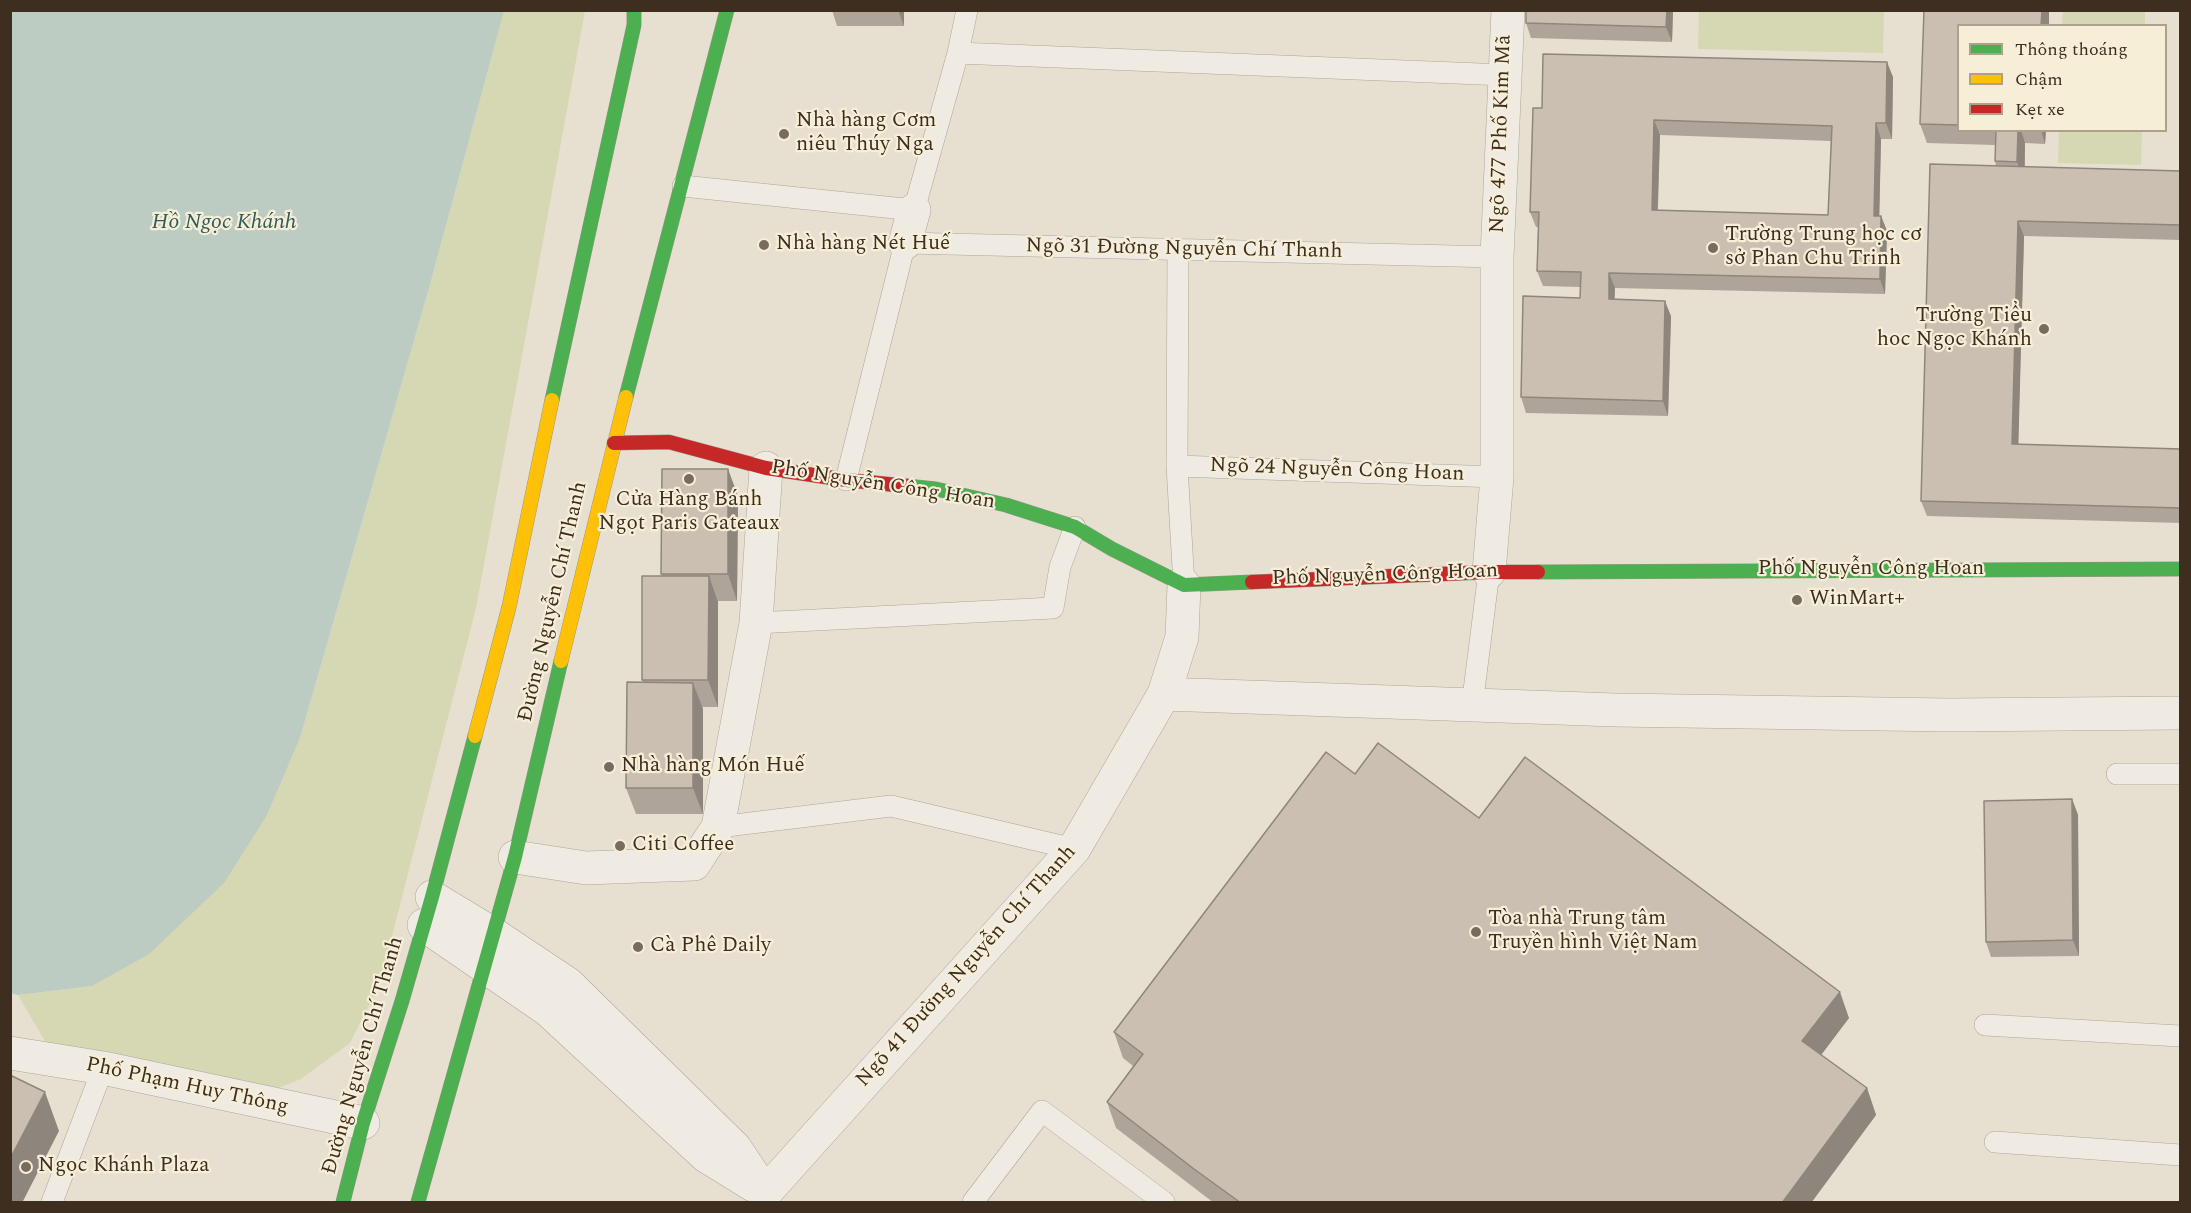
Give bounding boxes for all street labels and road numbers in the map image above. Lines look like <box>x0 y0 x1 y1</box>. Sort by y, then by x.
street label: Ngõ 477 Phố Kim Mã <box>1486 34 1518 234</box>
street label: Ngõ 31 Đường Nguyễn Chí Thanh <box>1025 235 1343 265</box>
street label: Ngõ 24 Nguyễn Công Hoan <box>1209 454 1465 488</box>
street label: Phố Nguyễn Công Hoan <box>769 456 997 516</box>
street label: Đường Nguyễn Chí Thanh <box>514 479 594 725</box>
street label: Phố Nguyễn Công Hoan <box>1758 557 1984 583</box>
street label: Phố Nguyễn Công Hoan <box>1271 559 1499 593</box>
street label: Ngõ 41 Đường Nguyễn Chí Thanh <box>852 841 1082 1093</box>
street label: Đường Nguyễn Chí Thanh <box>318 934 410 1178</box>
street label: Phố Phạm Huy Thông <box>83 1053 291 1121</box>

